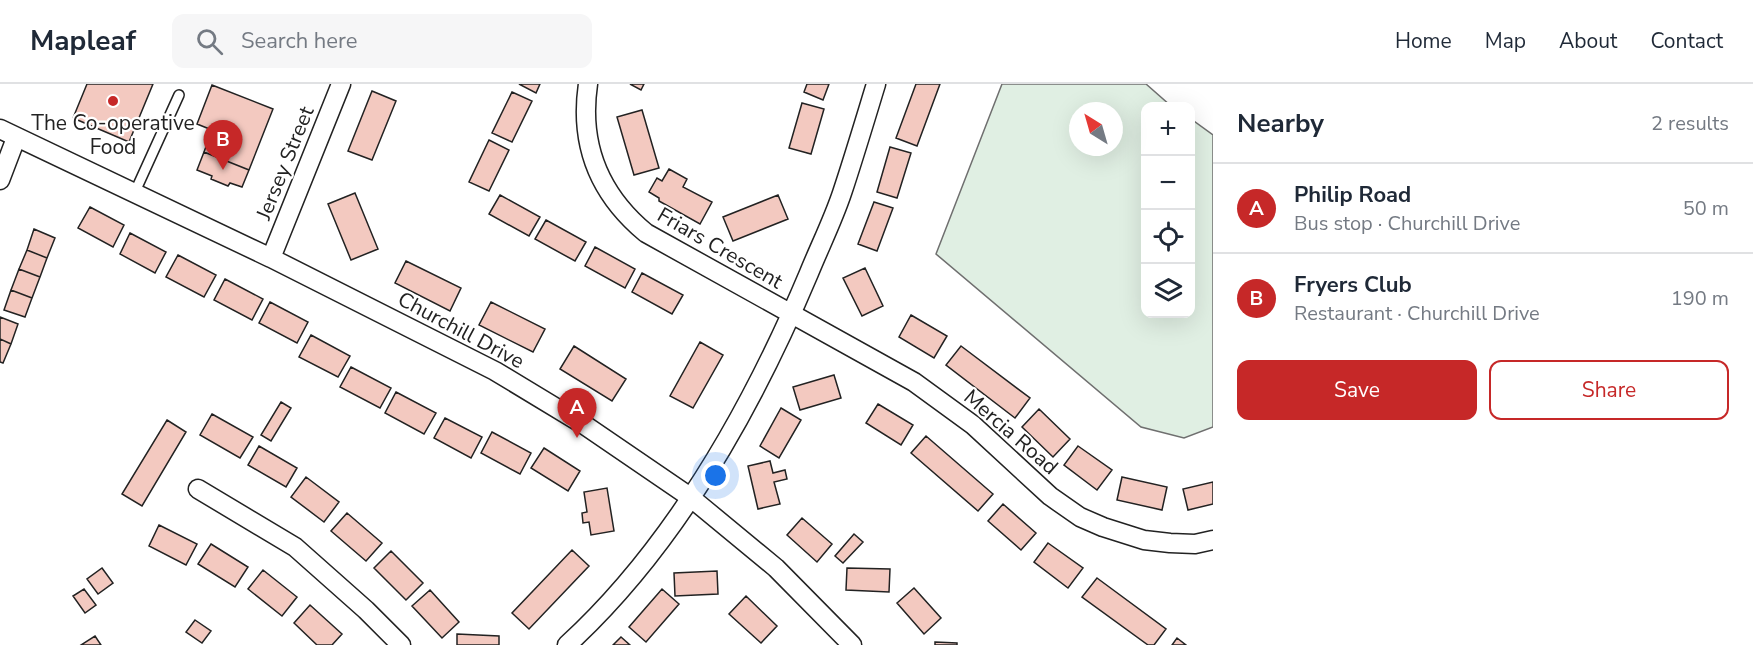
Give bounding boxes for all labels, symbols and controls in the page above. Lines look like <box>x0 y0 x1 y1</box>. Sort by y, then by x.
search box <box>172 14 592 68</box>
text: Mapleaf <box>30 22 136 60</box>
icon: search <box>193 25 226 58</box>
text: Search here <box>241 26 358 56</box>
text: Home <box>1395 27 1452 55</box>
text: Map <box>1485 27 1526 55</box>
text: About <box>1559 27 1617 55</box>
text: Contact <box>1650 27 1723 55</box>
marker: The Co-operative Food <box>106 94 120 108</box>
street label: Jersey Street <box>249 102 321 225</box>
north arrow <box>1069 102 1123 156</box>
map controls <box>1141 102 1195 318</box>
button: + <box>1141 102 1195 156</box>
text: Nearby <box>1237 106 1324 141</box>
place label: The Co-operative Food <box>31 109 195 161</box>
text: 2 results <box>1651 110 1729 137</box>
pin: B <box>204 120 242 170</box>
button: − <box>1141 156 1195 210</box>
text: Philip Road <box>1294 180 1411 210</box>
text: A <box>1249 195 1264 222</box>
text: 50 m <box>1683 195 1729 222</box>
street label: Friars Crescent <box>652 201 788 296</box>
button: locate <box>1141 210 1195 264</box>
text: Bus stop · Churchill Drive <box>1294 210 1520 237</box>
button: layers <box>1141 264 1195 318</box>
text: Fryers Club <box>1294 270 1412 300</box>
street label: Churchill Drive <box>393 285 529 375</box>
text: B <box>1250 285 1263 312</box>
text: 190 m <box>1671 285 1729 312</box>
text: Restaurant · Churchill Drive <box>1294 300 1540 327</box>
button: Save <box>1237 360 1477 420</box>
button: Share <box>1489 360 1729 420</box>
street label: Mercia Road <box>958 383 1064 481</box>
pin: A <box>558 388 596 438</box>
your location <box>701 461 730 490</box>

